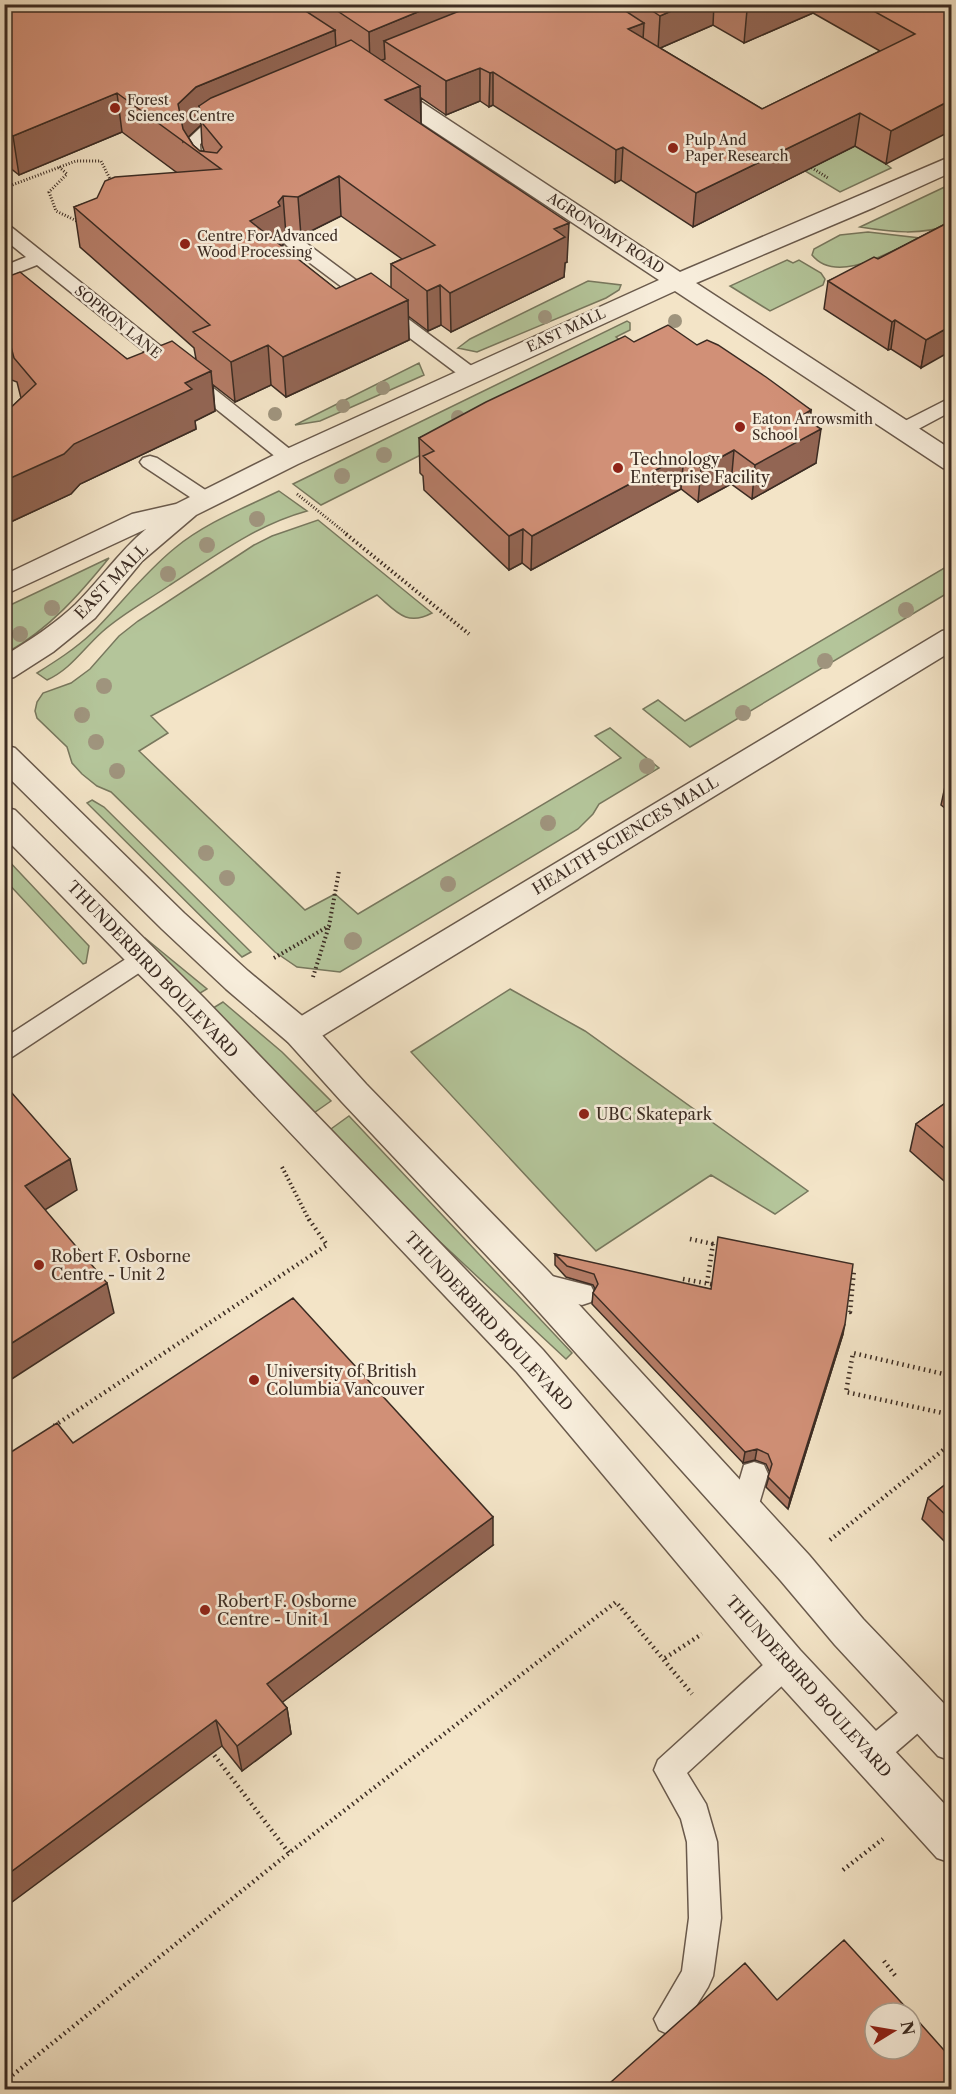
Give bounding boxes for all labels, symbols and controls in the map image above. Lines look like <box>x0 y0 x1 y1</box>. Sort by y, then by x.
place label: Forest Sciences Centre <box>127 91 235 125</box>
marker: Forest Sciences Centre <box>108 101 122 115</box>
place label: Pulp And Paper Research <box>685 131 789 165</box>
marker: Pulp And Paper Research <box>666 141 680 155</box>
street label: AGRONOMY ROAD <box>543 188 668 278</box>
place label: Centre For Advanced Wood Processing <box>196 227 339 261</box>
marker: Centre For Advanced Wood Processing <box>178 237 192 251</box>
street label: SOPRON LANE <box>71 281 165 363</box>
street label: EAST MALL <box>524 304 608 356</box>
place label: Eaton Arrowsmith School <box>752 410 873 444</box>
marker: Eaton Arrowsmith School <box>733 420 747 434</box>
place label: Technology Enterprise Facility <box>630 449 771 487</box>
marker: Technology Enterprise Facility <box>611 461 625 475</box>
street label: EAST MALL <box>70 539 152 623</box>
street label: HEALTH SCIENCES MALL <box>528 771 722 899</box>
street label: THUNDERBIRD BOULEVARD <box>63 876 243 1062</box>
place label: UBC Skatepark <box>596 1104 713 1124</box>
marker: UBC Skatepark <box>577 1107 591 1121</box>
street label: THUNDERBIRD BOULEVARD <box>401 1227 577 1415</box>
place label: Robert F. Osborne Centre - Unit 2 <box>51 1246 191 1284</box>
marker: Robert F. Osborne Centre - Unit 2 <box>32 1258 46 1272</box>
place label: University of British Columbia Vancouver <box>266 1361 425 1399</box>
marker: University of British Columbia Vancouver <box>247 1373 261 1387</box>
place label: Robert F. Osborne Centre - Unit 1 <box>217 1591 357 1629</box>
street label: THUNDERBIRD BOULEVARD <box>722 1591 896 1781</box>
marker: Robert F. Osborne Centre - Unit 1 <box>198 1603 212 1617</box>
north arrow <box>863 2001 923 2061</box>
text: N <box>897 2019 919 2037</box>

